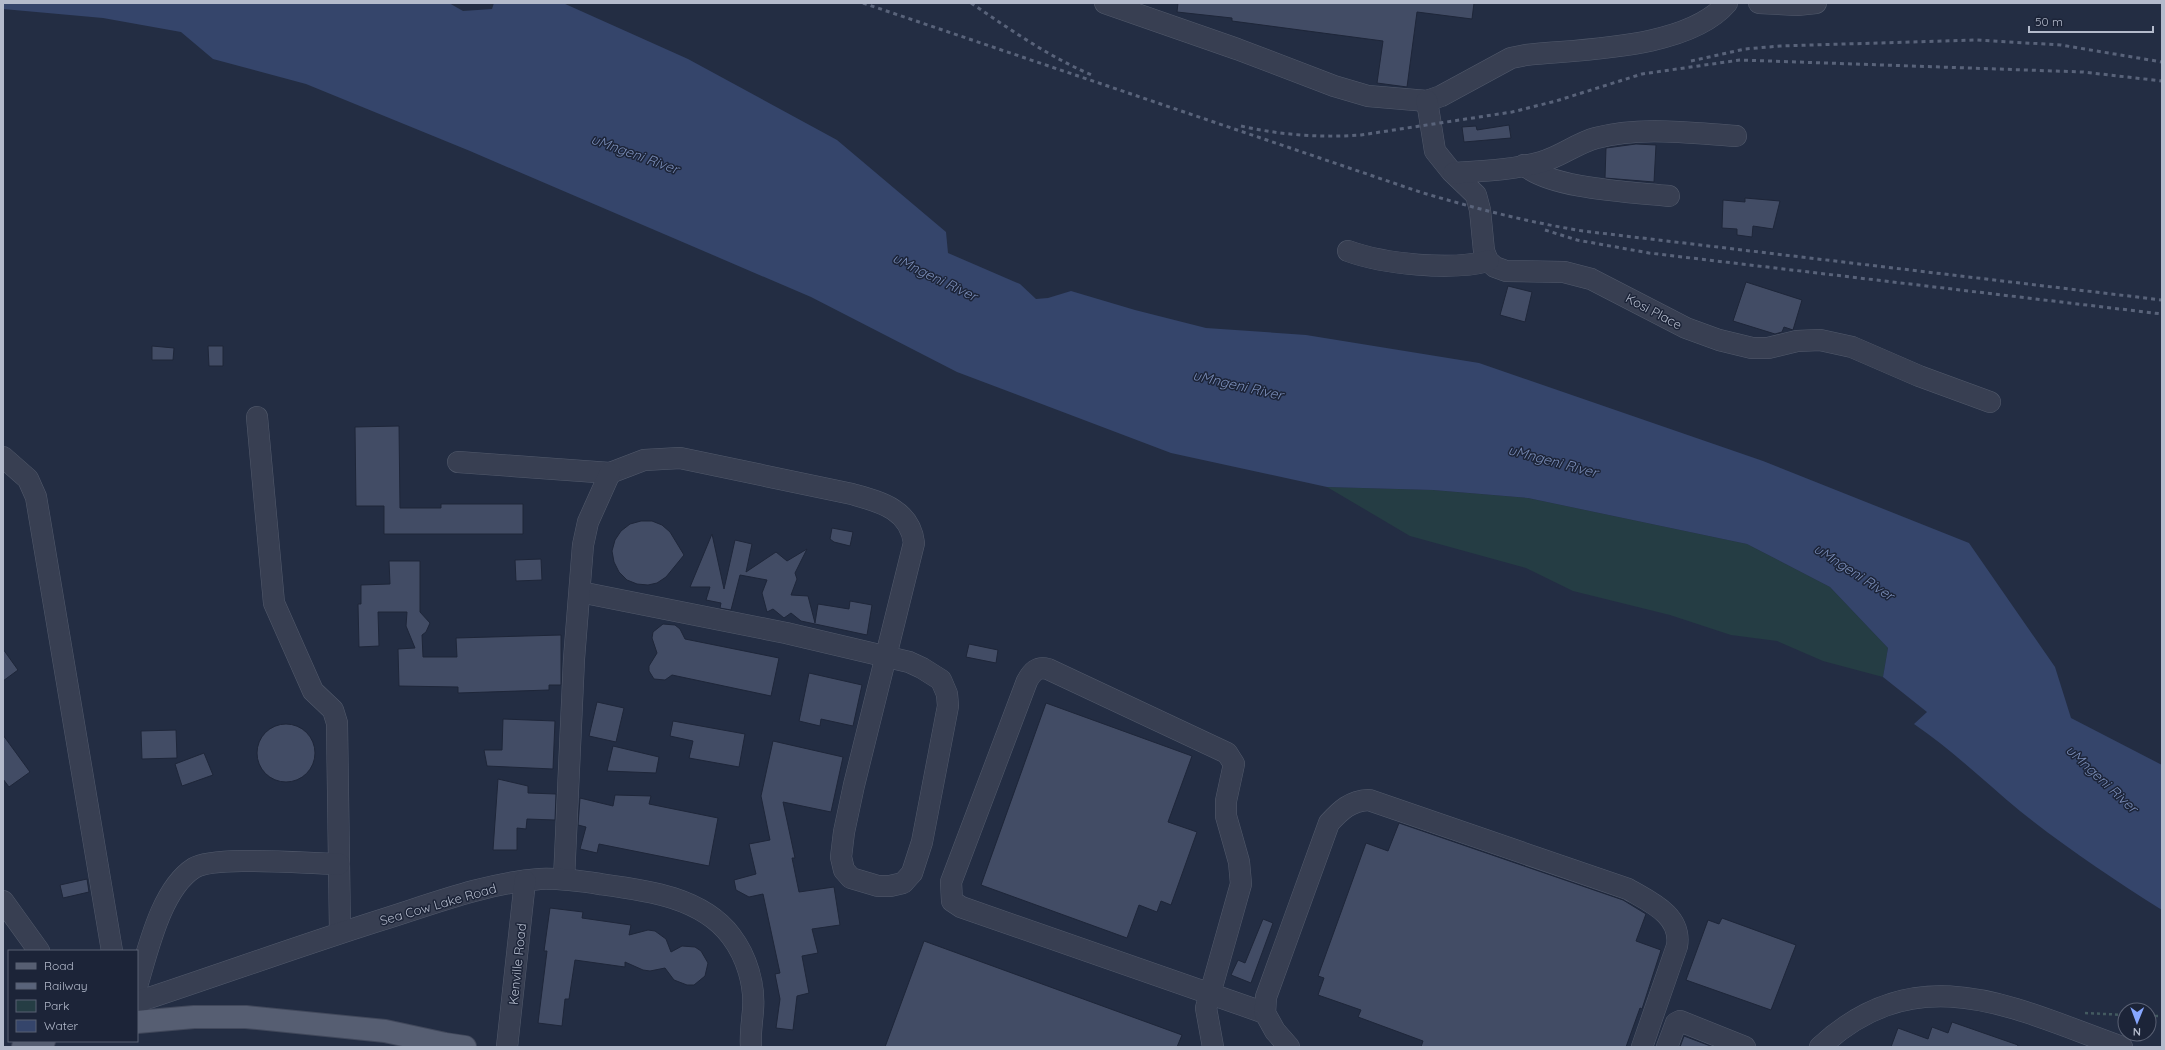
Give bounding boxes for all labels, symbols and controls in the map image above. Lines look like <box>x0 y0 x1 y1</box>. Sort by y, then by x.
scale bar <box>2029 8 2153 34</box>
text: 50 m <box>2035 14 2063 29</box>
water label: uMngeni River <box>589 130 683 179</box>
water label: uMngeni River <box>890 249 982 306</box>
street label: Kosi Place <box>1623 290 1685 332</box>
water label: uMngeni River <box>1191 366 1286 404</box>
water label: uMngeni River <box>1506 440 1601 482</box>
water label: uMngeni River <box>1811 539 1899 605</box>
water label: uMngeni River <box>2062 741 2143 818</box>
street label: Sea Cow Lake Road <box>378 880 498 928</box>
street label: Kenville Road <box>505 922 529 1006</box>
legend <box>8 950 138 1042</box>
text: Road <box>44 958 74 973</box>
text: Railway <box>44 978 88 993</box>
text: Park <box>44 998 69 1013</box>
north arrow <box>2117 1002 2157 1042</box>
text: Water <box>44 1018 79 1033</box>
text: N <box>2133 1025 2141 1039</box>

